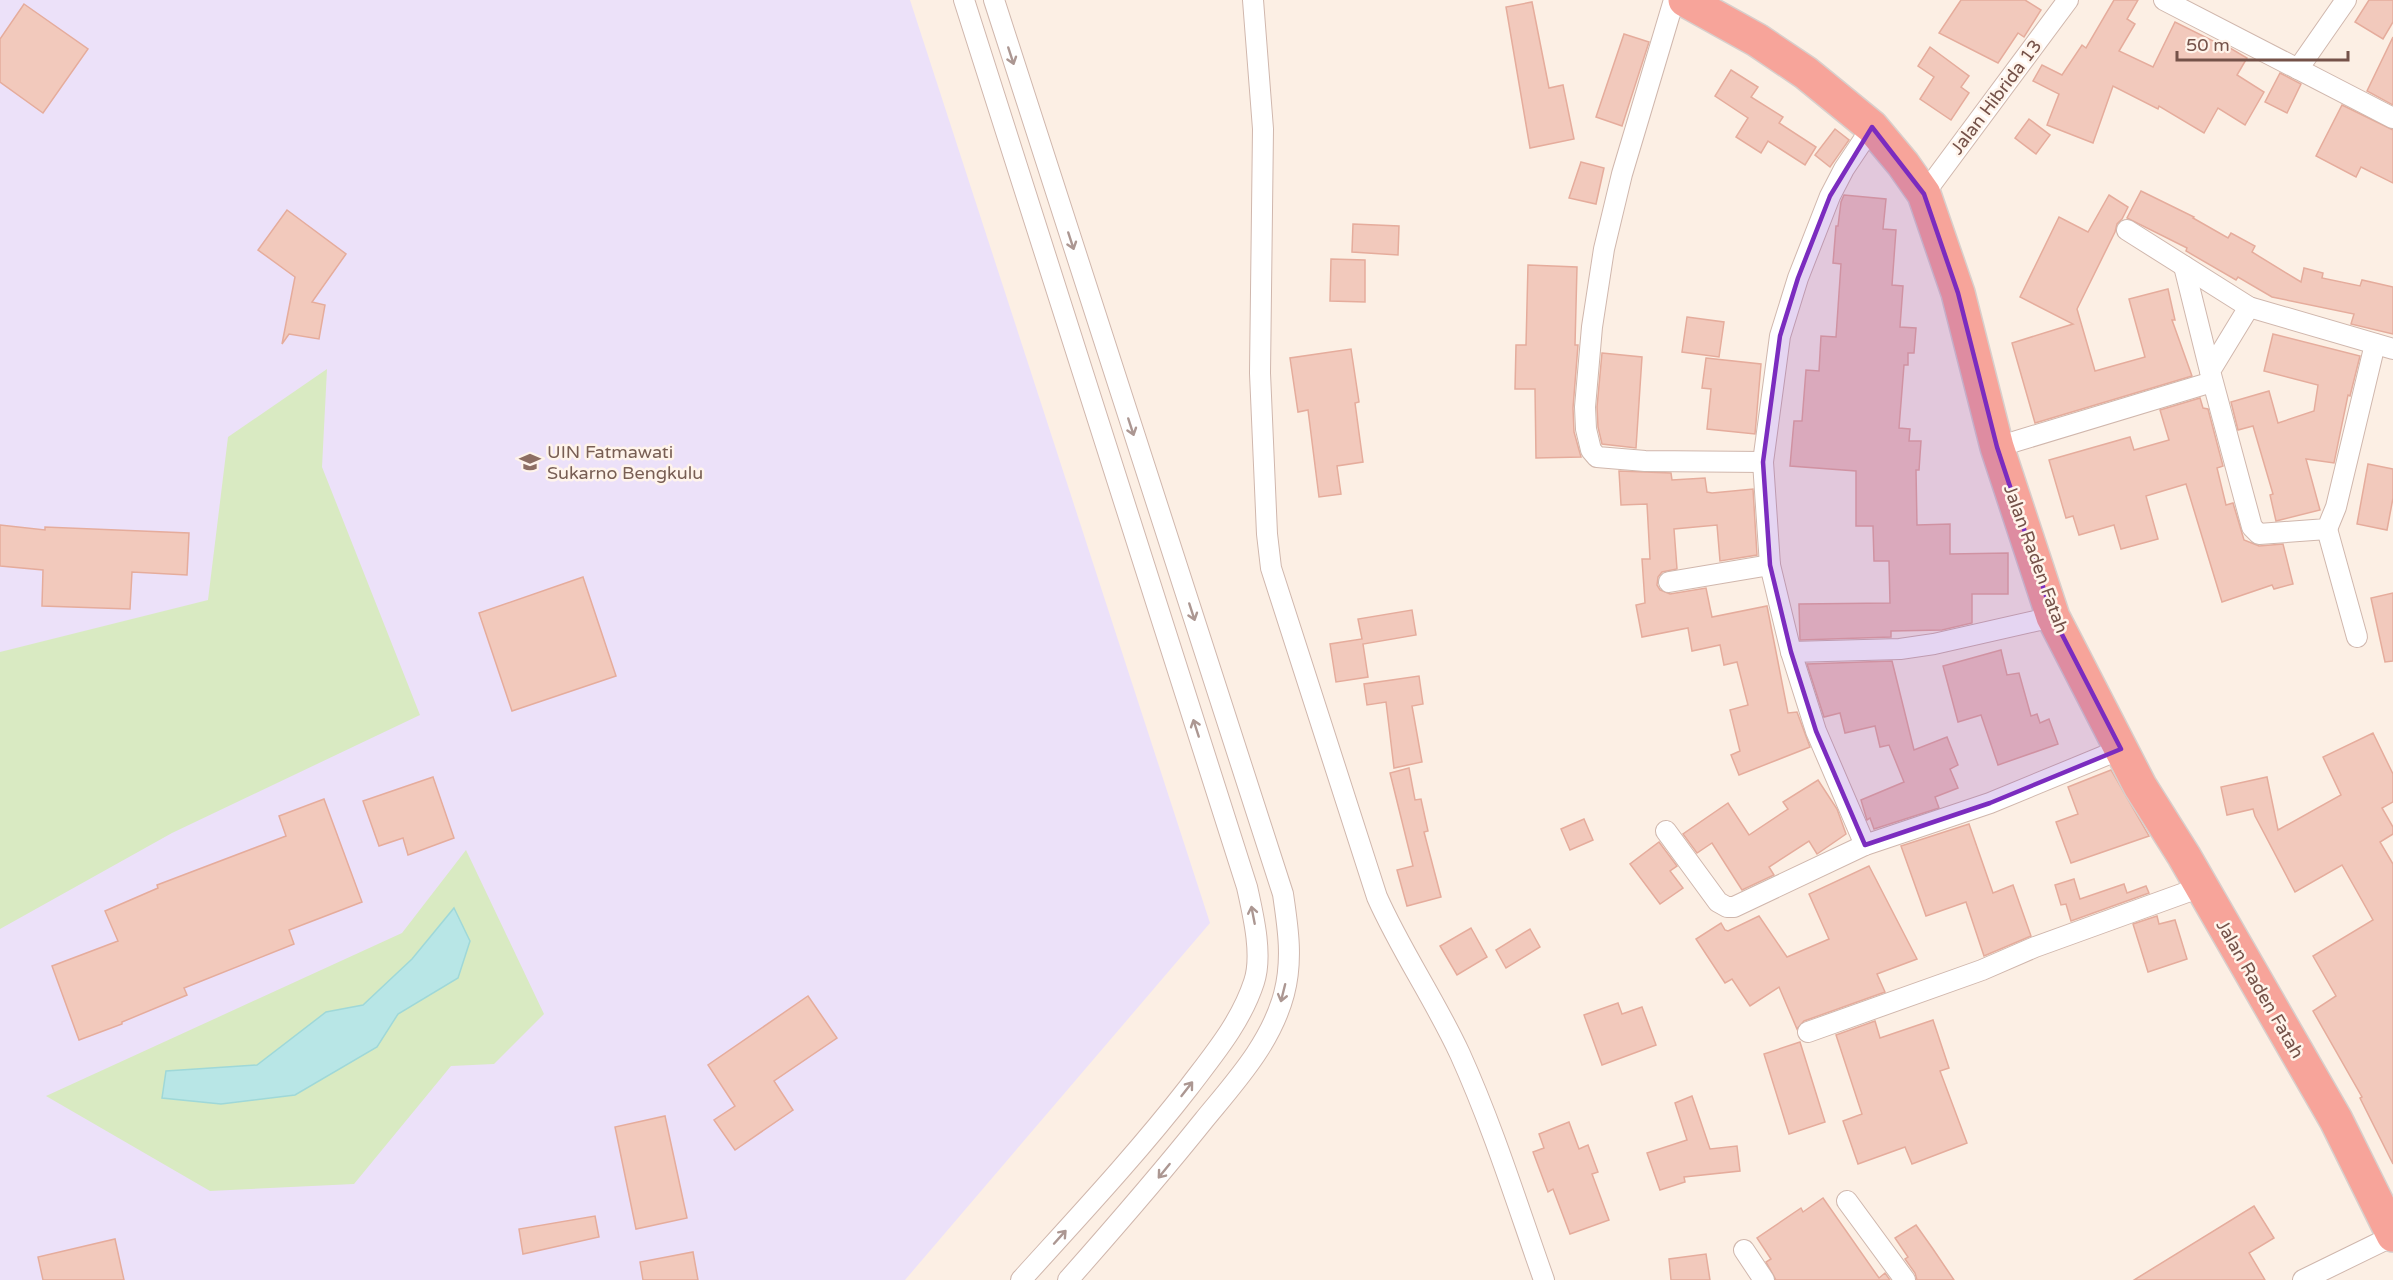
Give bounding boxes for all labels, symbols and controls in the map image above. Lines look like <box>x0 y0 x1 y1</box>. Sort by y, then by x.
scale bar <box>2177 24 2348 62</box>
text: 50 m <box>2186 34 2230 56</box>
street label: Jalan Hibrida 13 <box>1946 35 2046 159</box>
one-way arrow <box>1007 46 1018 65</box>
one-way arrow <box>1067 231 1078 250</box>
one-way arrow <box>1127 417 1138 436</box>
place label: UIN Fatmawati Sukarno Bengkulu <box>547 441 703 484</box>
school or university icon: UIN Fatmawati Sukarno Bengkulu <box>518 450 542 474</box>
street label: Jalan Raden Fatah <box>1999 482 2073 636</box>
one-way arrow <box>1187 602 1198 621</box>
one-way arrow <box>1190 719 1201 738</box>
one-way arrow <box>1247 905 1258 925</box>
street label: Jalan Raden Fatah <box>2211 916 2309 1062</box>
one-way arrow <box>1277 984 1289 1003</box>
one-way arrow <box>1181 1082 1194 1098</box>
one-way arrow <box>1157 1163 1170 1179</box>
one-way arrow <box>1053 1229 1067 1244</box>

